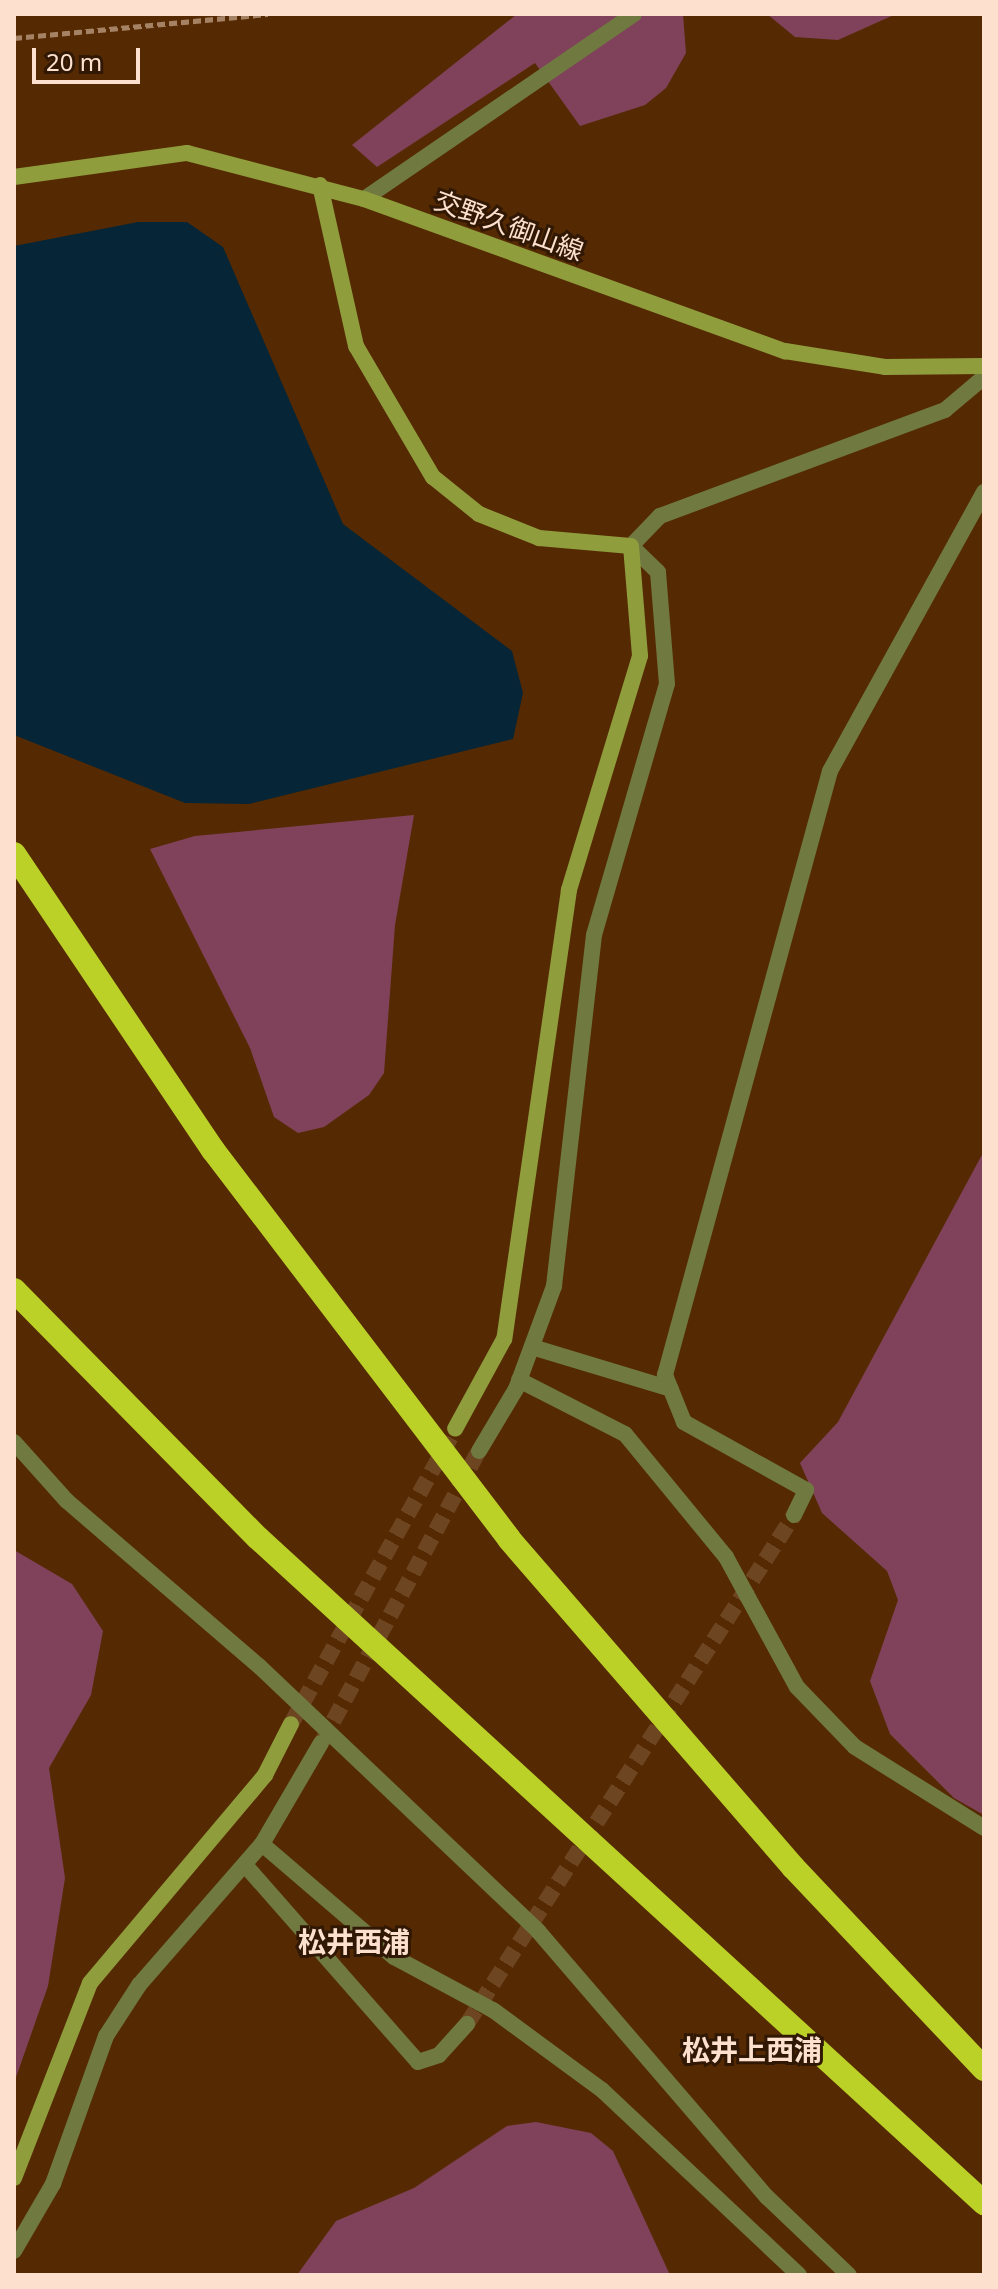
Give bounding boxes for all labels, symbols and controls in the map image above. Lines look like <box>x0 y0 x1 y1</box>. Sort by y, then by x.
scale bar <box>36 32 144 82</box>
text: 20 m <box>46 45 102 78</box>
street label: 交野久御山線 <box>430 185 588 267</box>
district label: 松井西浦 <box>298 1924 410 1958</box>
district label: 松井上西浦 <box>682 2032 822 2066</box>

